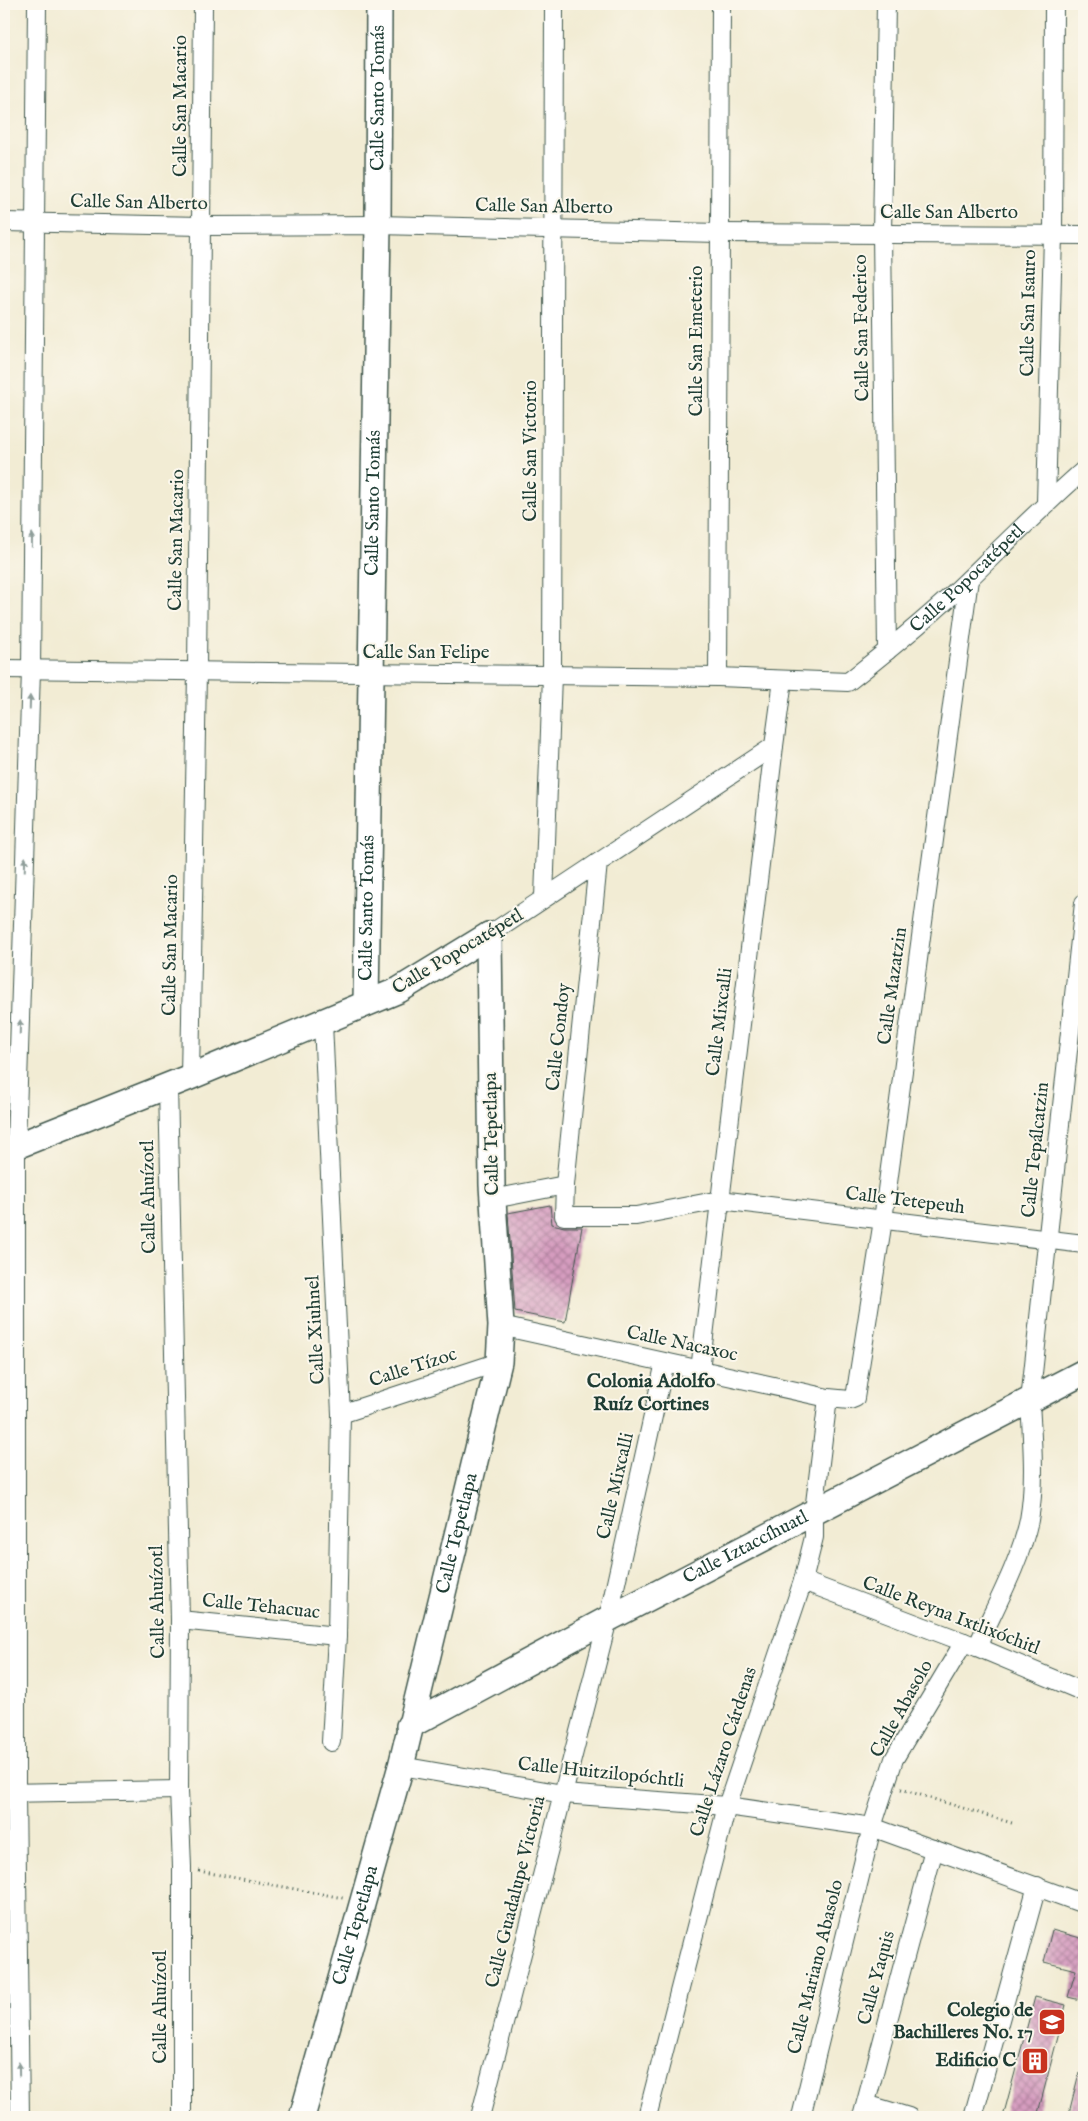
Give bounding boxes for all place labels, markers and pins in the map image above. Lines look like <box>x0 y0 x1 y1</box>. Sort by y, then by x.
place label: Colegio de Bachilleres No. 17 <box>893 1999 1033 2045</box>
school or university icon: Colegio de Bachilleres No. 17 <box>1037 2007 1067 2037</box>
building icon: Edificio C <box>1020 2046 1050 2076</box>
place label: Edificio C <box>935 2049 1016 2073</box>

